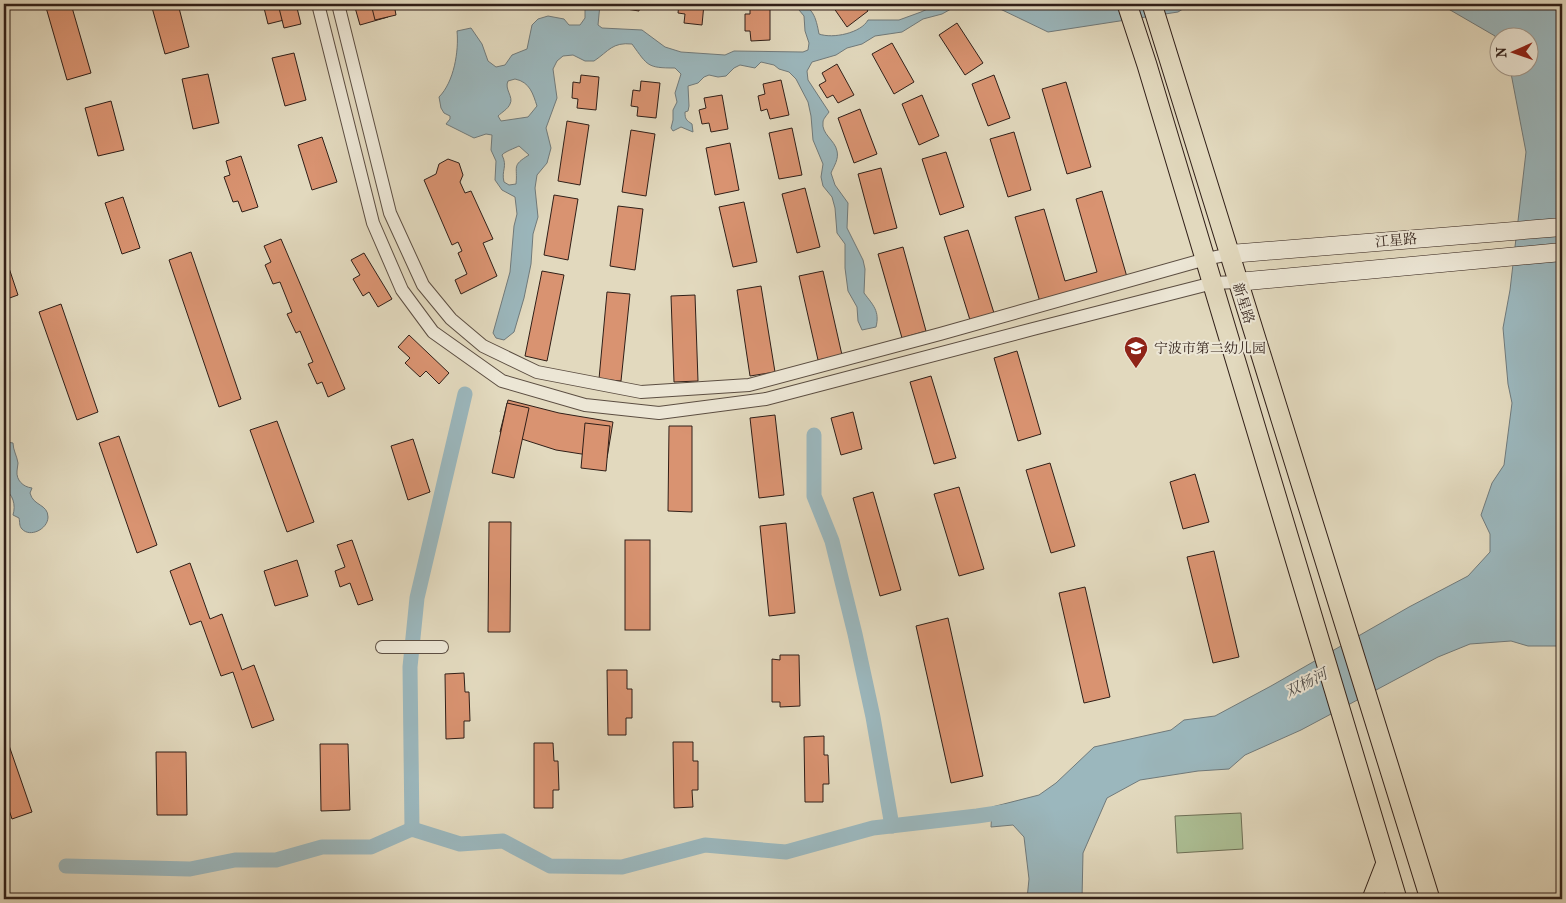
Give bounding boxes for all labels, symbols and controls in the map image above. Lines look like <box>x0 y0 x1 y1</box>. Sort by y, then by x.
north arrow <box>1488 28 1538 78</box>
text: N <box>1493 46 1510 58</box>
street label: 江星路 <box>1374 230 1418 251</box>
street label: 新星路 <box>1229 281 1258 326</box>
school or university icon: 宁波市第二幼儿园 <box>1123 335 1149 369</box>
place label: 宁波市第二幼儿园 <box>1154 340 1266 357</box>
water label: 双杨河 <box>1282 663 1333 701</box>

